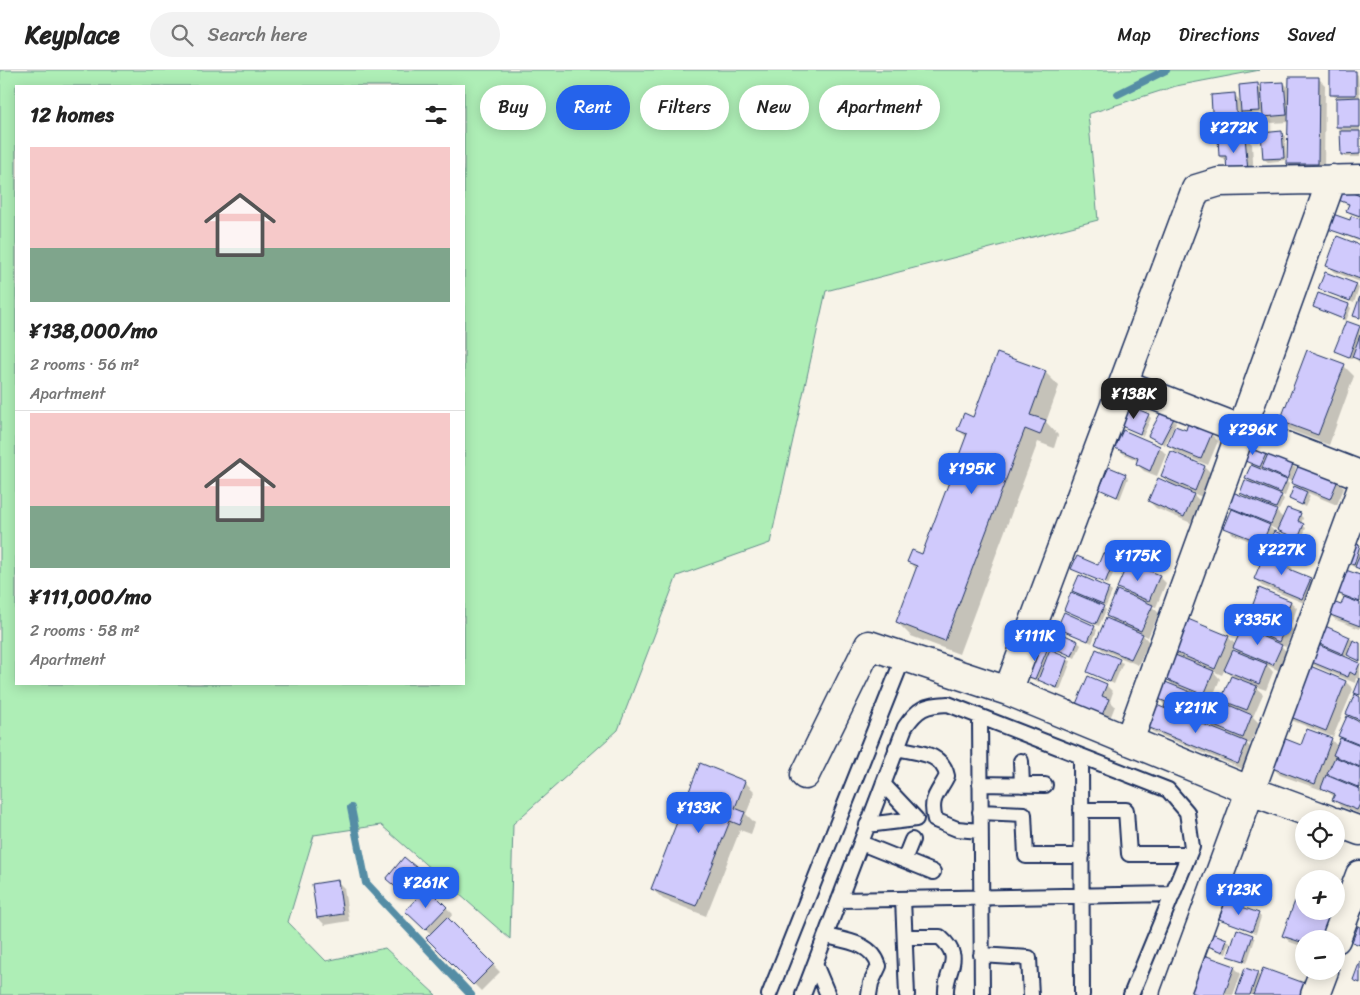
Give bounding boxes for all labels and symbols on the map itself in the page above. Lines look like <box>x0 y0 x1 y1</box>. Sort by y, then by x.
pin: ¥272K <box>1199 112 1269 154</box>
pin: ¥138K <box>1099 378 1169 420</box>
pin: ¥296K <box>1218 414 1288 456</box>
pin: ¥195K <box>937 452 1007 495</box>
pin: ¥227K <box>1247 534 1317 576</box>
pin: ¥175K <box>1103 540 1173 582</box>
pin: ¥335K <box>1223 604 1293 646</box>
pin: ¥111K <box>1000 620 1070 662</box>
pin: ¥211K <box>1161 692 1231 734</box>
pin: ¥133K <box>664 792 734 834</box>
pin: ¥261K <box>391 866 461 909</box>
pin: ¥123K <box>1204 874 1274 916</box>

